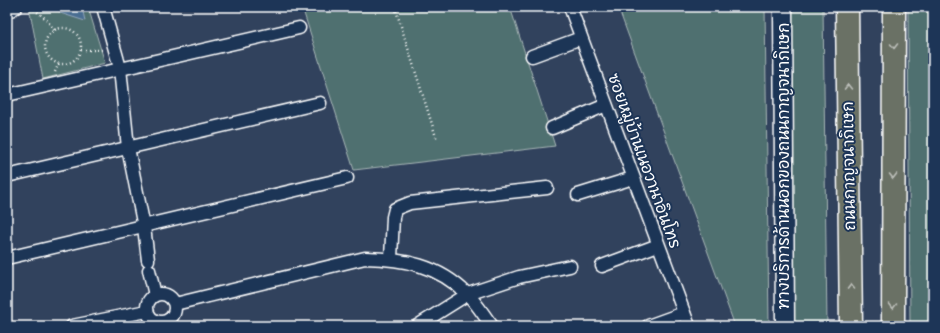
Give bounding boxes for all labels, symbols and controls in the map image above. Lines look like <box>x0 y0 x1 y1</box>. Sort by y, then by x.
street label: ทางบริการด้านนอกของถนนกาญจนาภิเษก <box>773 23 794 309</box>
one-way arrow <box>890 43 898 49</box>
street label: ซอยหมู่บ้านเนอวานาอินโทร <box>601 70 687 252</box>
one-way arrow <box>844 84 852 90</box>
street label: ถนนกาญจนาภิเษก <box>837 101 860 231</box>
one-way arrow <box>889 173 897 179</box>
one-way arrow <box>847 284 855 290</box>
one-way arrow <box>889 303 897 309</box>

